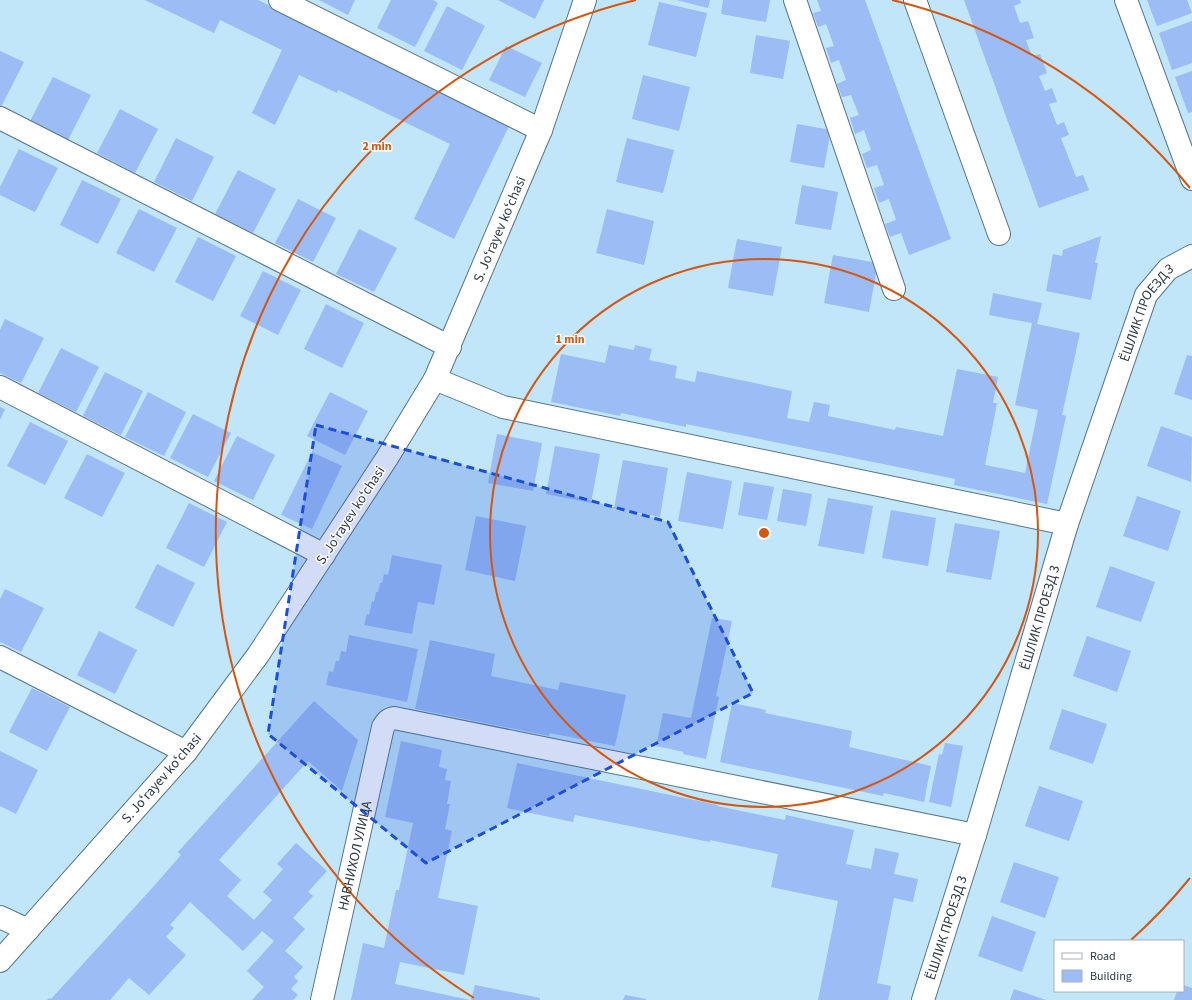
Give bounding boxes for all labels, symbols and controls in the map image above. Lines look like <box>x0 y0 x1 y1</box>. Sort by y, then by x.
text: 2 min <box>362 138 392 155</box>
street label: S. Joʻrayev koʻchasi <box>469 173 531 286</box>
street label: ЁШЛИК ПРОЕЗД 3 <box>1115 259 1177 365</box>
text: 1 min <box>555 331 585 348</box>
street label: S. Joʻrayev koʻchasi <box>312 463 390 569</box>
centre of rings <box>757 526 771 540</box>
street label: ЁШЛИК ПРОЕЗД 3 <box>1015 563 1065 672</box>
street label: S. Joʻrayev koʻchasi <box>117 729 207 828</box>
street label: НАВНИХОЛ УЛИЦА <box>333 799 377 913</box>
street label: ЁШЛИК ПРОЕЗД 3 <box>921 873 973 982</box>
legend <box>1054 940 1184 992</box>
text: Road <box>1090 948 1116 965</box>
text: Building <box>1090 968 1132 985</box>

